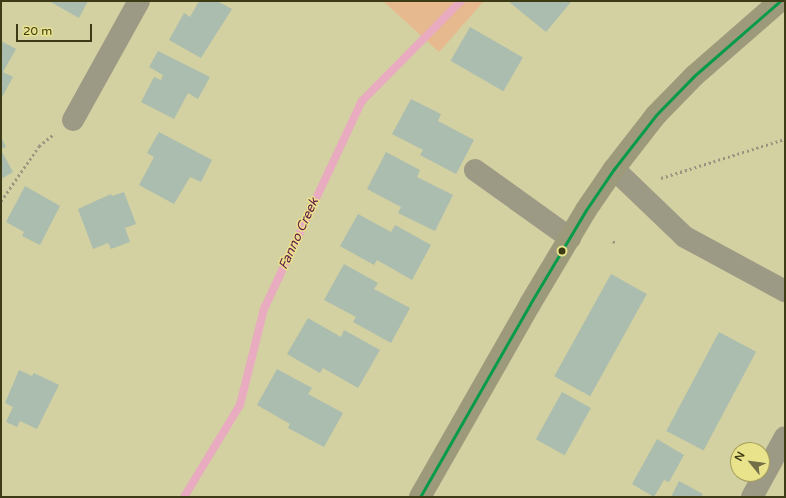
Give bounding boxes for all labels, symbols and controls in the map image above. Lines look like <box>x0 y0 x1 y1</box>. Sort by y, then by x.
scale bar <box>18 16 94 42</box>
text: 20 m <box>23 24 52 38</box>
water label: Fanno Creek <box>276 196 322 272</box>
unlabelled marker <box>557 246 567 256</box>
north arrow <box>730 442 770 482</box>
text: N <box>732 449 748 463</box>

